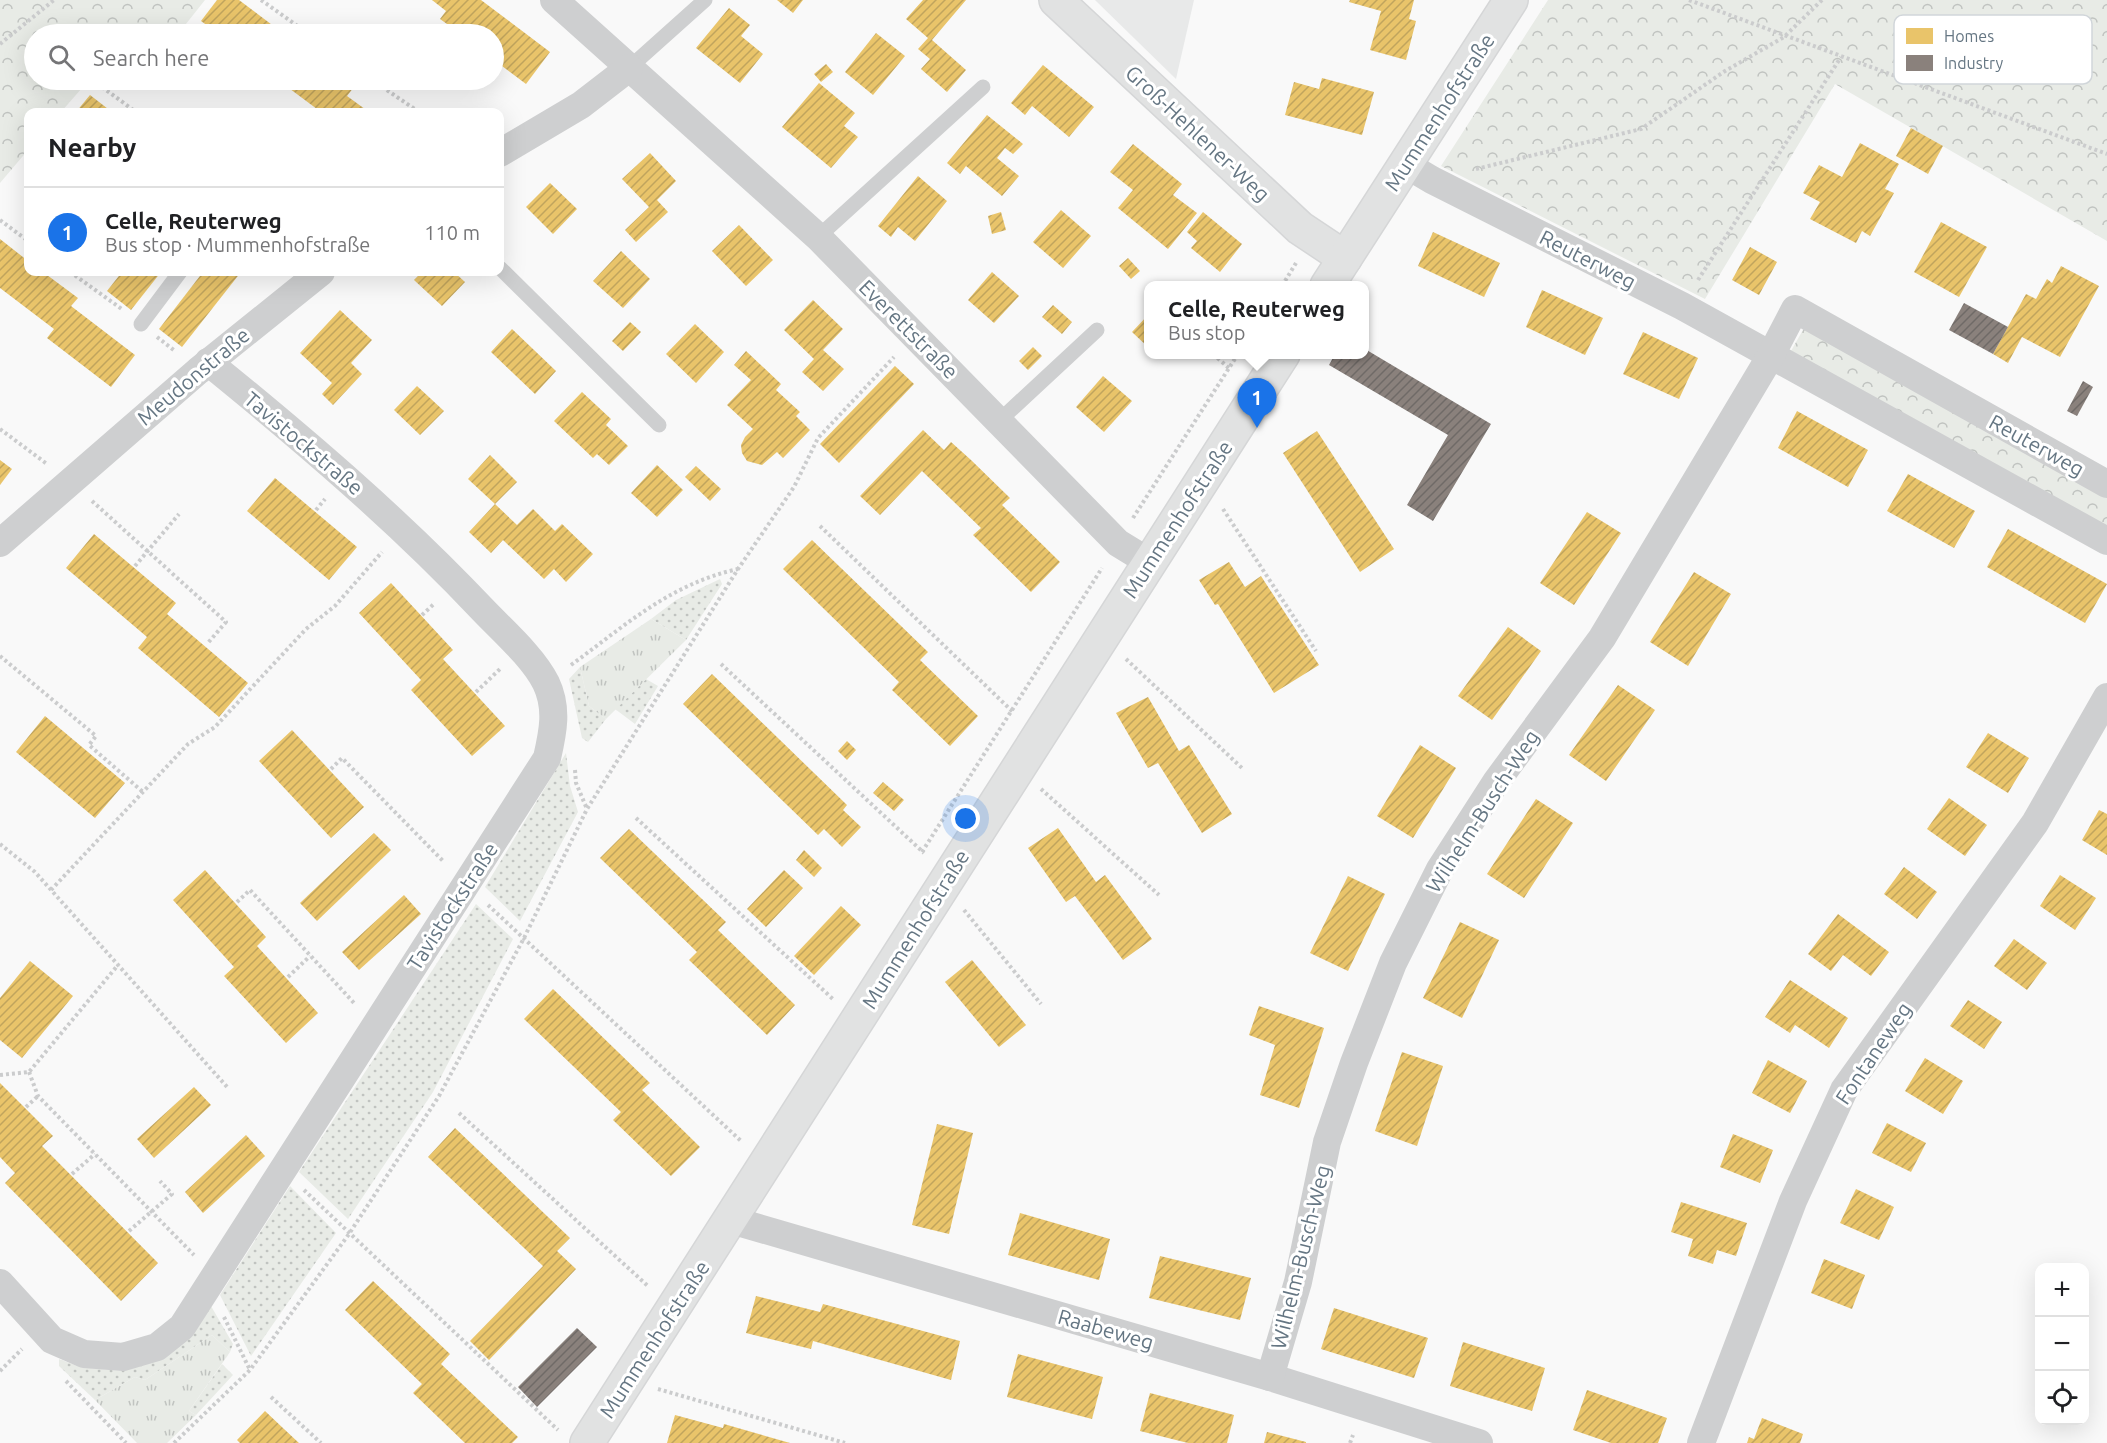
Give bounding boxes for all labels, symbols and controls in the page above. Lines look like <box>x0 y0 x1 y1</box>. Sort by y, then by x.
legend <box>1894 15 2092 84</box>
search box <box>24 24 504 90</box>
text: Homes <box>1944 27 1994 45</box>
street label: Mummenhofstraße <box>1379 29 1499 195</box>
icon: search <box>45 41 78 74</box>
text: Search here <box>93 45 209 70</box>
text: Industry <box>1944 54 2003 72</box>
street label: Groß-Hehlener-Weg <box>1121 60 1275 206</box>
text: Nearby <box>48 133 136 162</box>
text: Celle, Reuterweg <box>105 208 282 233</box>
text: 1 <box>62 221 73 244</box>
text: 110 m <box>424 221 480 244</box>
street label: Reuterweg <box>1536 225 1640 293</box>
text: Bus stop · Mummenhofstraße <box>105 233 370 256</box>
street label: Everettstraße <box>855 275 963 383</box>
popup <box>1144 281 1369 359</box>
text: Celle, Reuterweg <box>1168 296 1345 321</box>
text: Bus stop <box>1168 321 1245 344</box>
street label: Meudonstraße <box>132 322 254 430</box>
pin: 1 <box>1238 378 1276 428</box>
street label: Tavistockstraße <box>240 386 368 500</box>
street label: Reuterweg <box>1985 409 2089 481</box>
street label: Mummenhofstraße <box>1117 436 1237 602</box>
street label: Wilhelm-Busch-Weg <box>1421 725 1543 897</box>
your location <box>951 804 980 833</box>
street label: Tavistockstraße <box>402 838 502 974</box>
street label: Mummenhofstraße <box>856 845 974 1013</box>
street label: Fontaneweg <box>1830 997 1916 1109</box>
street label: Wilhelm-Busch-Weg <box>1266 1163 1334 1351</box>
street label: Mummenhofstraße <box>594 1256 714 1422</box>
map controls <box>2035 1263 2089 1425</box>
button: + <box>2035 1263 2089 1317</box>
street label: Raabeweg <box>1055 1304 1157 1354</box>
button: − <box>2035 1317 2089 1371</box>
button: locate <box>2035 1371 2089 1425</box>

